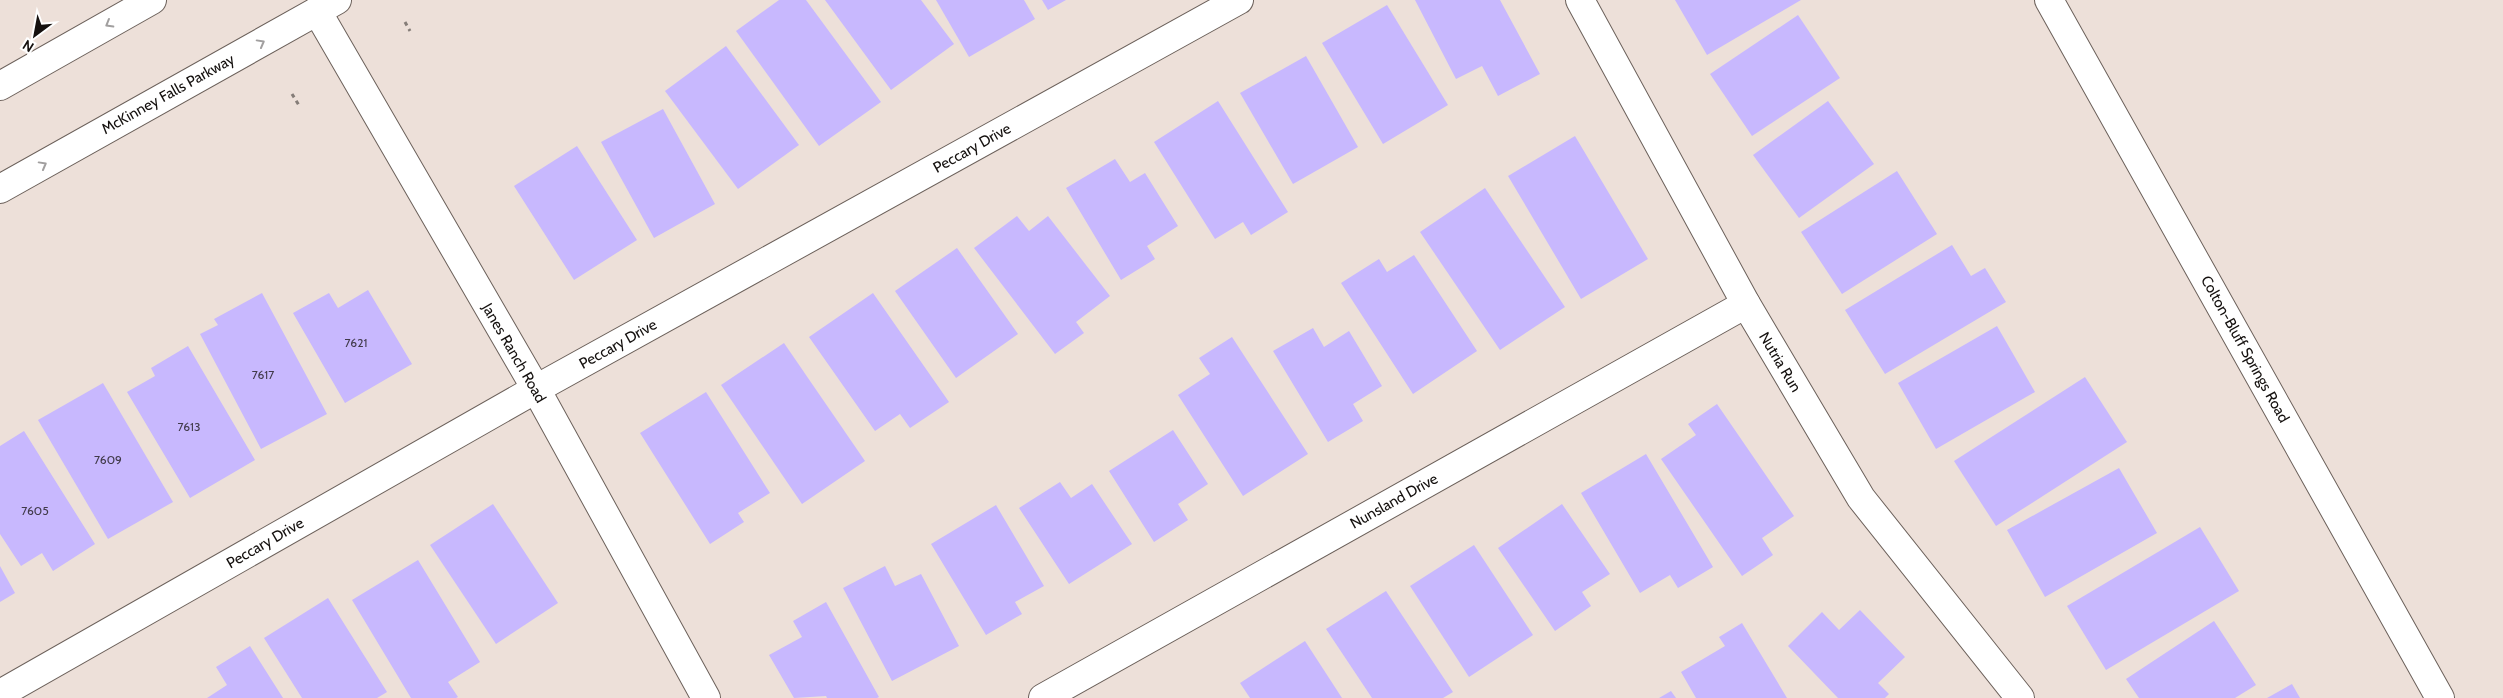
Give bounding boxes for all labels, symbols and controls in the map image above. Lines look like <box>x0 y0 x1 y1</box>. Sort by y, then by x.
north arrow <box>10 10 60 60</box>
one-way arrow <box>106 18 115 28</box>
text: N <box>19 36 37 56</box>
one-way arrow <box>255 39 264 49</box>
street label: McKinney Falls Parkway <box>98 50 238 138</box>
street label: Peccary Drive <box>930 119 1014 177</box>
one-way arrow <box>37 161 46 171</box>
street label: Colton-Bluff Springs Road <box>2197 272 2293 426</box>
street label: Janes Ranch Road <box>478 299 550 406</box>
street label: Peccary Drive <box>576 315 660 373</box>
street label: Nutria Run <box>1755 329 1805 395</box>
house number: 7621 <box>345 335 367 350</box>
house number: 7617 <box>252 367 274 382</box>
house number: 7613 <box>178 419 200 434</box>
house number: 7609 <box>94 452 122 467</box>
street label: Nunsland Drive <box>1347 469 1441 532</box>
house number: 7605 <box>21 503 49 518</box>
street label: Peccary Drive <box>223 514 307 572</box>

